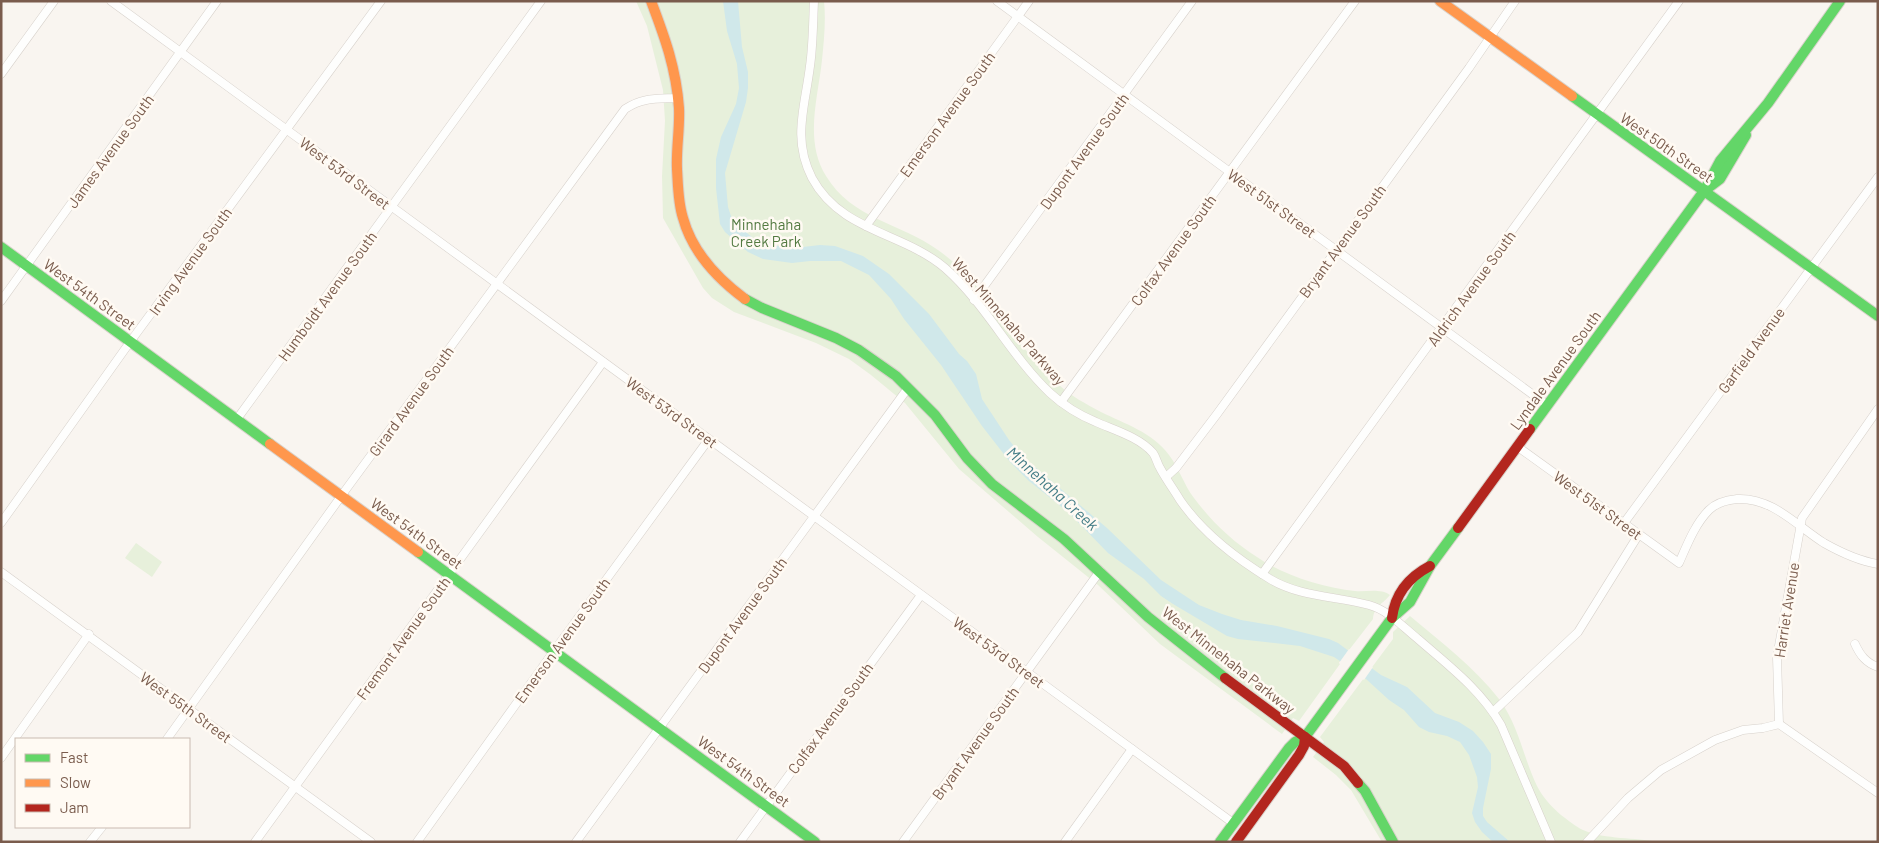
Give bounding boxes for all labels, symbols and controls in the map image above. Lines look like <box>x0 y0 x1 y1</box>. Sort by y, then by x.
street label: Emerson Avenue South <box>896 48 998 180</box>
street label: Dupont Avenue South <box>1036 89 1132 213</box>
street label: James Avenue South <box>63 91 157 211</box>
street label: West 50th Street <box>1617 108 1717 186</box>
street label: West 53rd Street <box>296 133 394 213</box>
street label: West 51st Street <box>1224 165 1320 241</box>
street label: Bryant Avenue South <box>1295 181 1389 301</box>
street label: Colfax Avenue South <box>1127 191 1219 309</box>
street label: Irving Avenue South <box>145 204 235 318</box>
park label: Minnehaha Creek Park <box>731 215 802 250</box>
street label: Aldrich Avenue South <box>1423 227 1519 349</box>
street label: Humboldt Avenue South <box>274 228 380 364</box>
street label: West Minnehaha Parkway <box>949 253 1070 389</box>
street label: West 54th Street <box>40 255 140 333</box>
street label: Garfield Avenue <box>1714 304 1788 396</box>
street label: Lyndale Avenue South <box>1506 307 1604 433</box>
street label: Girard Avenue South <box>365 342 457 460</box>
street label: West 53rd Street <box>623 373 721 451</box>
water label: Minnehaha Creek <box>1004 442 1103 534</box>
street label: West 51st Street <box>1550 467 1646 543</box>
street label: West 54th Street <box>367 494 467 572</box>
street label: Dupont Avenue South <box>694 553 790 677</box>
street label: Harriet Avenue <box>1770 561 1802 659</box>
street label: Fremont Avenue South <box>352 573 454 703</box>
street label: Emerson Avenue South <box>511 574 613 706</box>
street label: West Minnehaha Parkway <box>1159 603 1299 718</box>
street label: West 53rd Street <box>950 613 1048 691</box>
street label: Colfax Avenue South <box>784 659 876 777</box>
street label: West 55th Street <box>137 668 235 746</box>
street label: Bryant Avenue South <box>928 683 1022 803</box>
street label: West 54th Street <box>694 732 794 810</box>
legend <box>15 738 190 828</box>
text: Fast <box>60 748 88 766</box>
text: Slow <box>60 773 91 791</box>
text: Jam <box>60 798 89 816</box>

